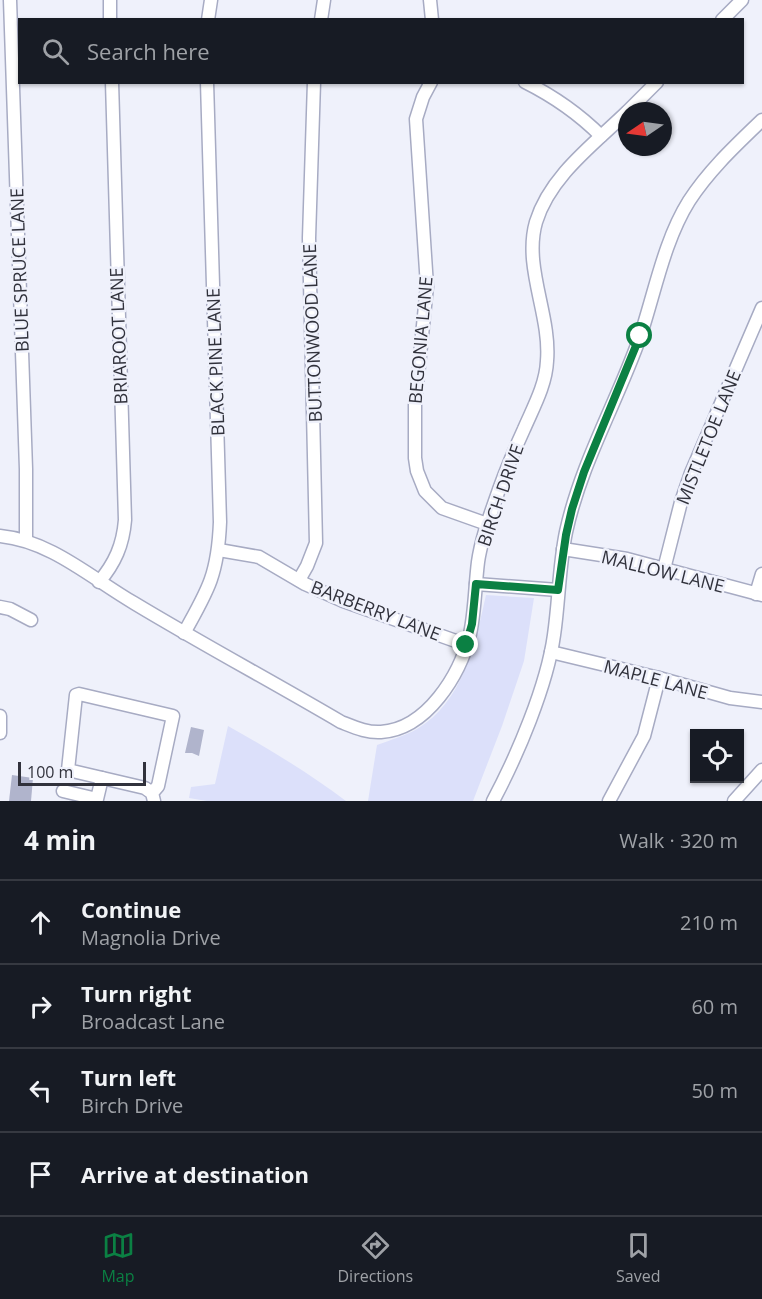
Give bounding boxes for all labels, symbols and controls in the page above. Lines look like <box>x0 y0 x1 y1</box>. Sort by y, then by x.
search box <box>18 18 744 84</box>
icon: search <box>39 35 72 68</box>
text: Search here <box>87 36 210 66</box>
north arrow <box>618 102 672 156</box>
street label: BLUE SPRUCE LANE <box>4 188 34 352</box>
street label: BUTTONWOOD LANE <box>297 243 327 423</box>
street label: BRIAROOT LANE <box>104 267 132 405</box>
street label: BEGONIA LANE <box>402 275 438 405</box>
street label: BLACK PINE LANE <box>200 288 230 436</box>
route start <box>626 322 652 348</box>
street label: MISTLETOE LANE <box>670 366 746 508</box>
street label: BIRCH DRIVE <box>471 441 529 549</box>
street label: MALLOW LANE <box>599 544 727 598</box>
street label: BARBERRY LANE <box>308 574 444 646</box>
route end <box>452 631 478 657</box>
street label: MAPLE LANE <box>601 654 711 704</box>
map controls <box>690 729 744 783</box>
button: locate <box>690 729 744 783</box>
scale bar <box>18 759 146 786</box>
text: 100 m <box>27 761 73 783</box>
text: 4 min <box>24 822 96 858</box>
text: Walk · 320 m <box>619 827 738 854</box>
text: Continue <box>81 894 181 924</box>
icon: ahead <box>24 906 57 939</box>
text: 210 m <box>680 909 738 936</box>
text: Magnolia Drive <box>81 924 221 951</box>
text: Turn right <box>81 978 192 1008</box>
icon: right <box>24 990 57 1023</box>
text: 60 m <box>691 993 738 1020</box>
text: Broadcast Lane <box>81 1008 225 1035</box>
text: Turn left <box>81 1062 176 1092</box>
icon: left <box>24 1074 57 1107</box>
text: 50 m <box>691 1077 738 1104</box>
text: Birch Drive <box>81 1092 183 1119</box>
icon: arrive <box>24 1158 57 1191</box>
text: Arrive at destination <box>81 1159 309 1189</box>
tab: Map <box>101 1229 135 1287</box>
tab: Directions <box>337 1229 413 1287</box>
tab: Saved <box>616 1229 661 1287</box>

